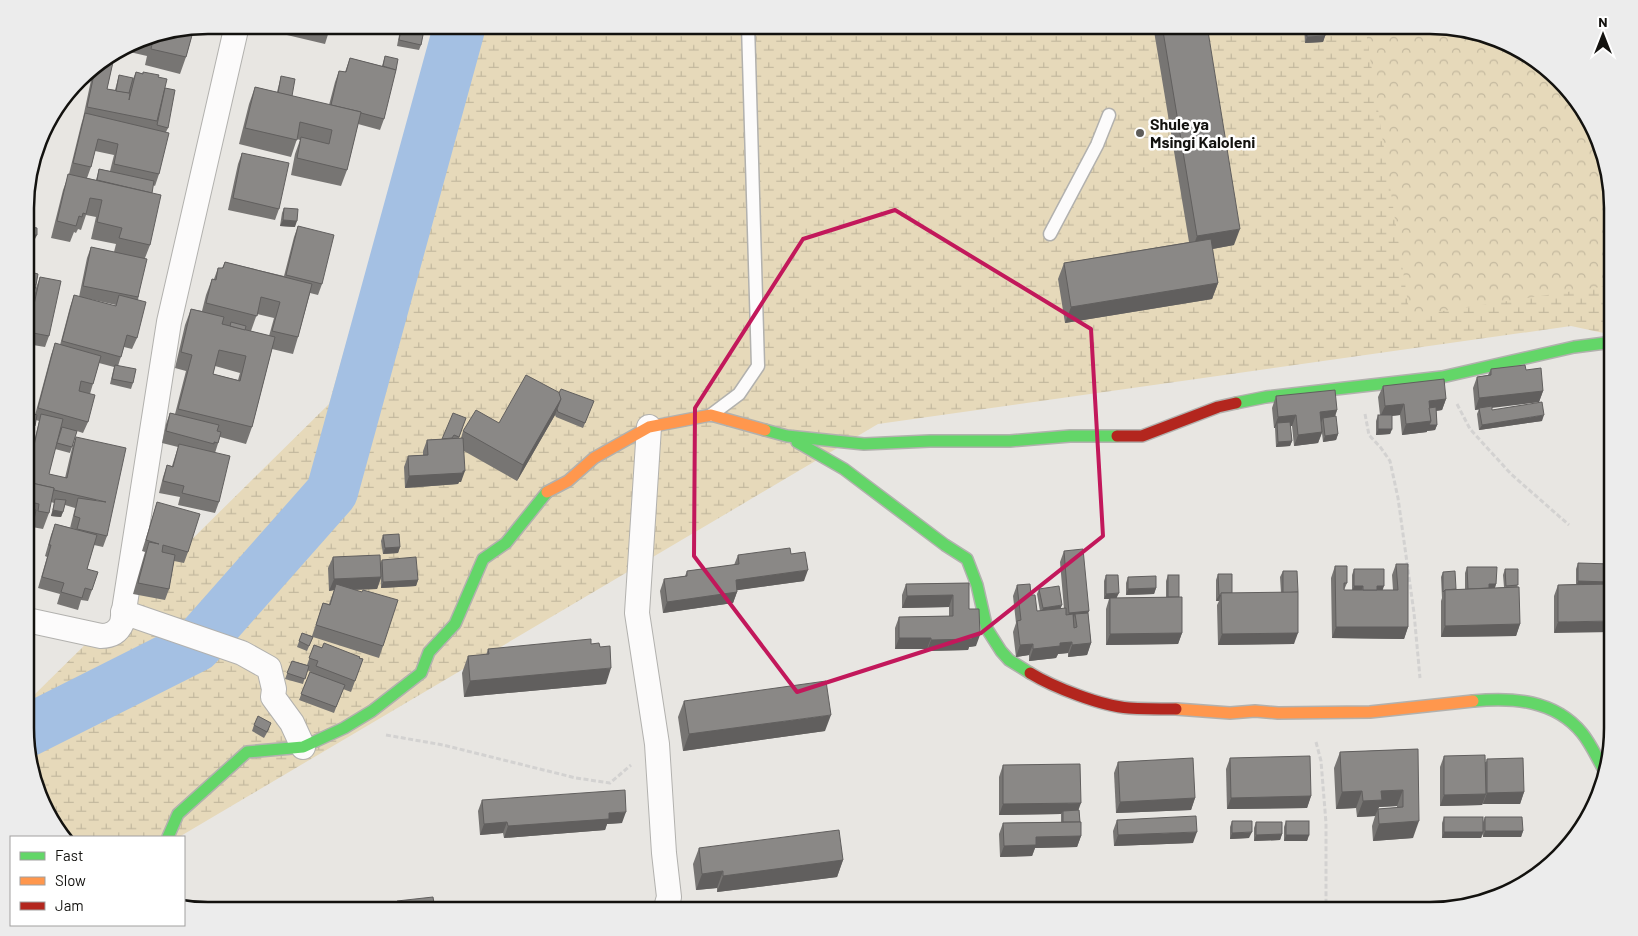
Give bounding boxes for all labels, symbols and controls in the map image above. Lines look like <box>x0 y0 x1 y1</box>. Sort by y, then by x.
north arrow <box>1578 10 1628 60</box>
text: N <box>1598 13 1608 30</box>
place label: Shule ya Msingi Kaloleni <box>1150 114 1255 151</box>
marker: Shule ya Msingi Kaloleni <box>1134 127 1146 139</box>
legend <box>10 836 185 926</box>
text: Fast <box>55 846 83 864</box>
text: Slow <box>55 871 86 889</box>
text: Jam <box>55 896 84 914</box>

